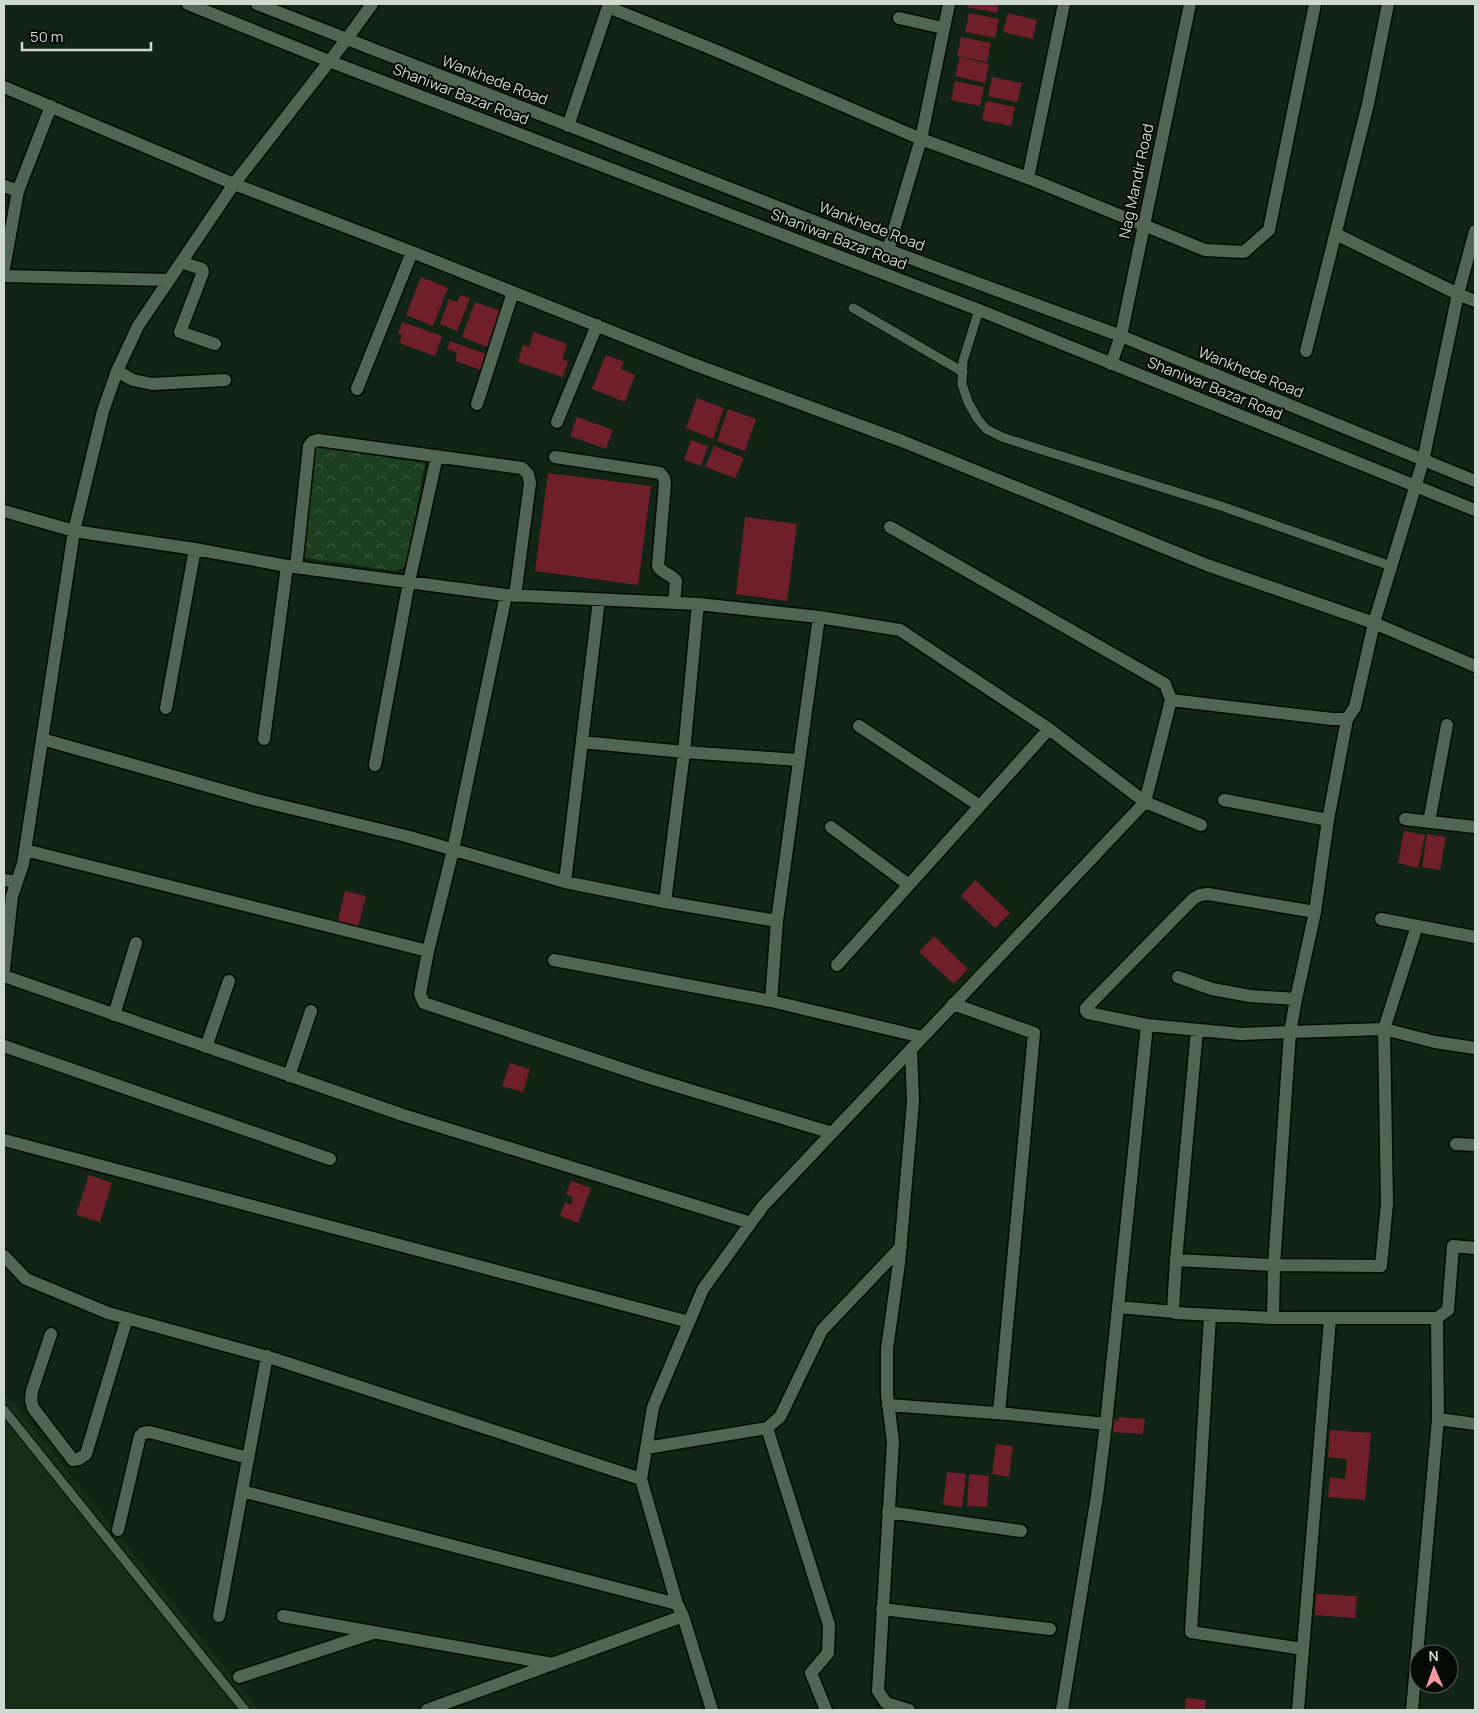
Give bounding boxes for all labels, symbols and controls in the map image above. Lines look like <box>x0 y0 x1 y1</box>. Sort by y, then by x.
scale bar <box>22 20 151 52</box>
text: 50 m <box>30 26 64 47</box>
street label: Wankhede Road <box>439 50 551 110</box>
street label: Shaniwar Bazar Road <box>390 58 532 130</box>
street label: Nag Mandir Road <box>1114 122 1158 240</box>
street label: Wankhede Road <box>816 196 928 256</box>
street label: Shaniwar Bazar Road <box>768 203 910 275</box>
street label: Wankhede Road <box>1195 341 1307 403</box>
street label: Shaniwar Bazar Road <box>1144 351 1286 425</box>
north arrow <box>1409 1644 1459 1694</box>
text: N <box>1428 1646 1439 1665</box>

